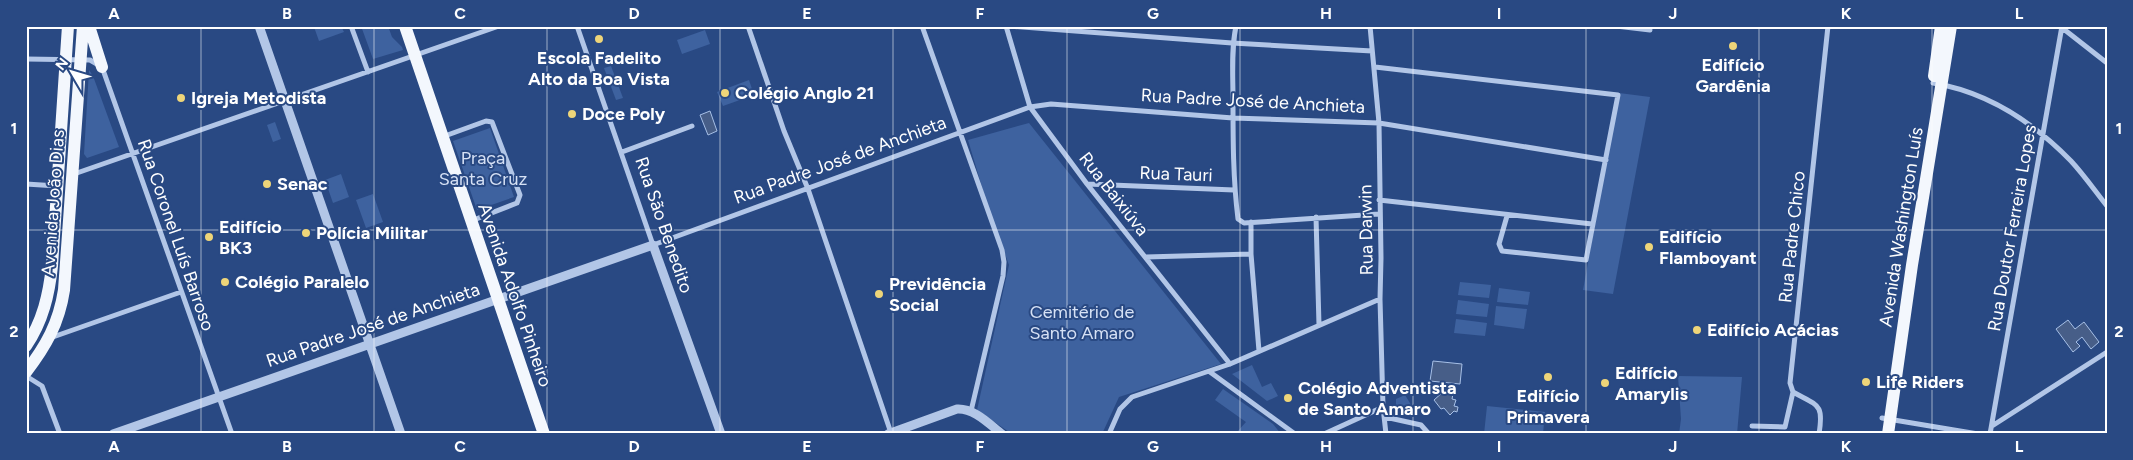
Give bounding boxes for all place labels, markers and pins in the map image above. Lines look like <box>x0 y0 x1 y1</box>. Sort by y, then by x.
marker: Escola Fadelito Alto da Boa Vista <box>593 33 605 45</box>
marker: Edifício Gardênia <box>1727 40 1739 52</box>
place label: Escola Fadelito Alto da Boa Vista <box>528 47 670 90</box>
place label: Edifício Gardênia <box>1695 54 1771 97</box>
place label: Colégio Anglo 21 <box>735 82 874 104</box>
place label: Igreja Metodista <box>191 87 326 109</box>
marker: Colégio Anglo 21 <box>719 87 731 99</box>
marker: Igreja Metodista <box>175 92 187 104</box>
place label: Doce Poly <box>582 103 666 125</box>
marker: Doce Poly <box>566 108 578 120</box>
place label: Senac <box>277 173 328 195</box>
marker: Senac <box>261 178 273 190</box>
place label: Edifício BK3 <box>219 216 282 259</box>
place label: Polícia Militar <box>316 222 428 244</box>
place label: Edifício Flamboyant <box>1659 226 1757 269</box>
marker: Polícia Militar <box>300 227 312 239</box>
marker: Edifício BK3 <box>203 231 215 243</box>
marker: Edifício Flamboyant <box>1643 241 1655 253</box>
place label: Colégio Paralelo <box>235 271 369 293</box>
place label: Previdência Social <box>889 273 986 316</box>
marker: Colégio Paralelo <box>219 276 231 288</box>
marker: Previdência Social <box>873 288 885 300</box>
place label: Edifício Acácias <box>1707 319 1839 341</box>
marker: Edifício Acácias <box>1691 324 1703 336</box>
place label: Edifício Amarylis <box>1615 362 1688 405</box>
marker: Edifício Primavera <box>1542 371 1554 383</box>
place label: Life Riders <box>1876 371 1964 393</box>
marker: Life Riders <box>1860 376 1872 388</box>
place label: Colégio Adventista de Santo Amaro <box>1298 377 1457 420</box>
marker: Edifício Amarylis <box>1599 377 1611 389</box>
place label: Edifício Primavera <box>1506 385 1590 428</box>
marker: Colégio Adventista de Santo Amaro <box>1282 392 1294 404</box>

